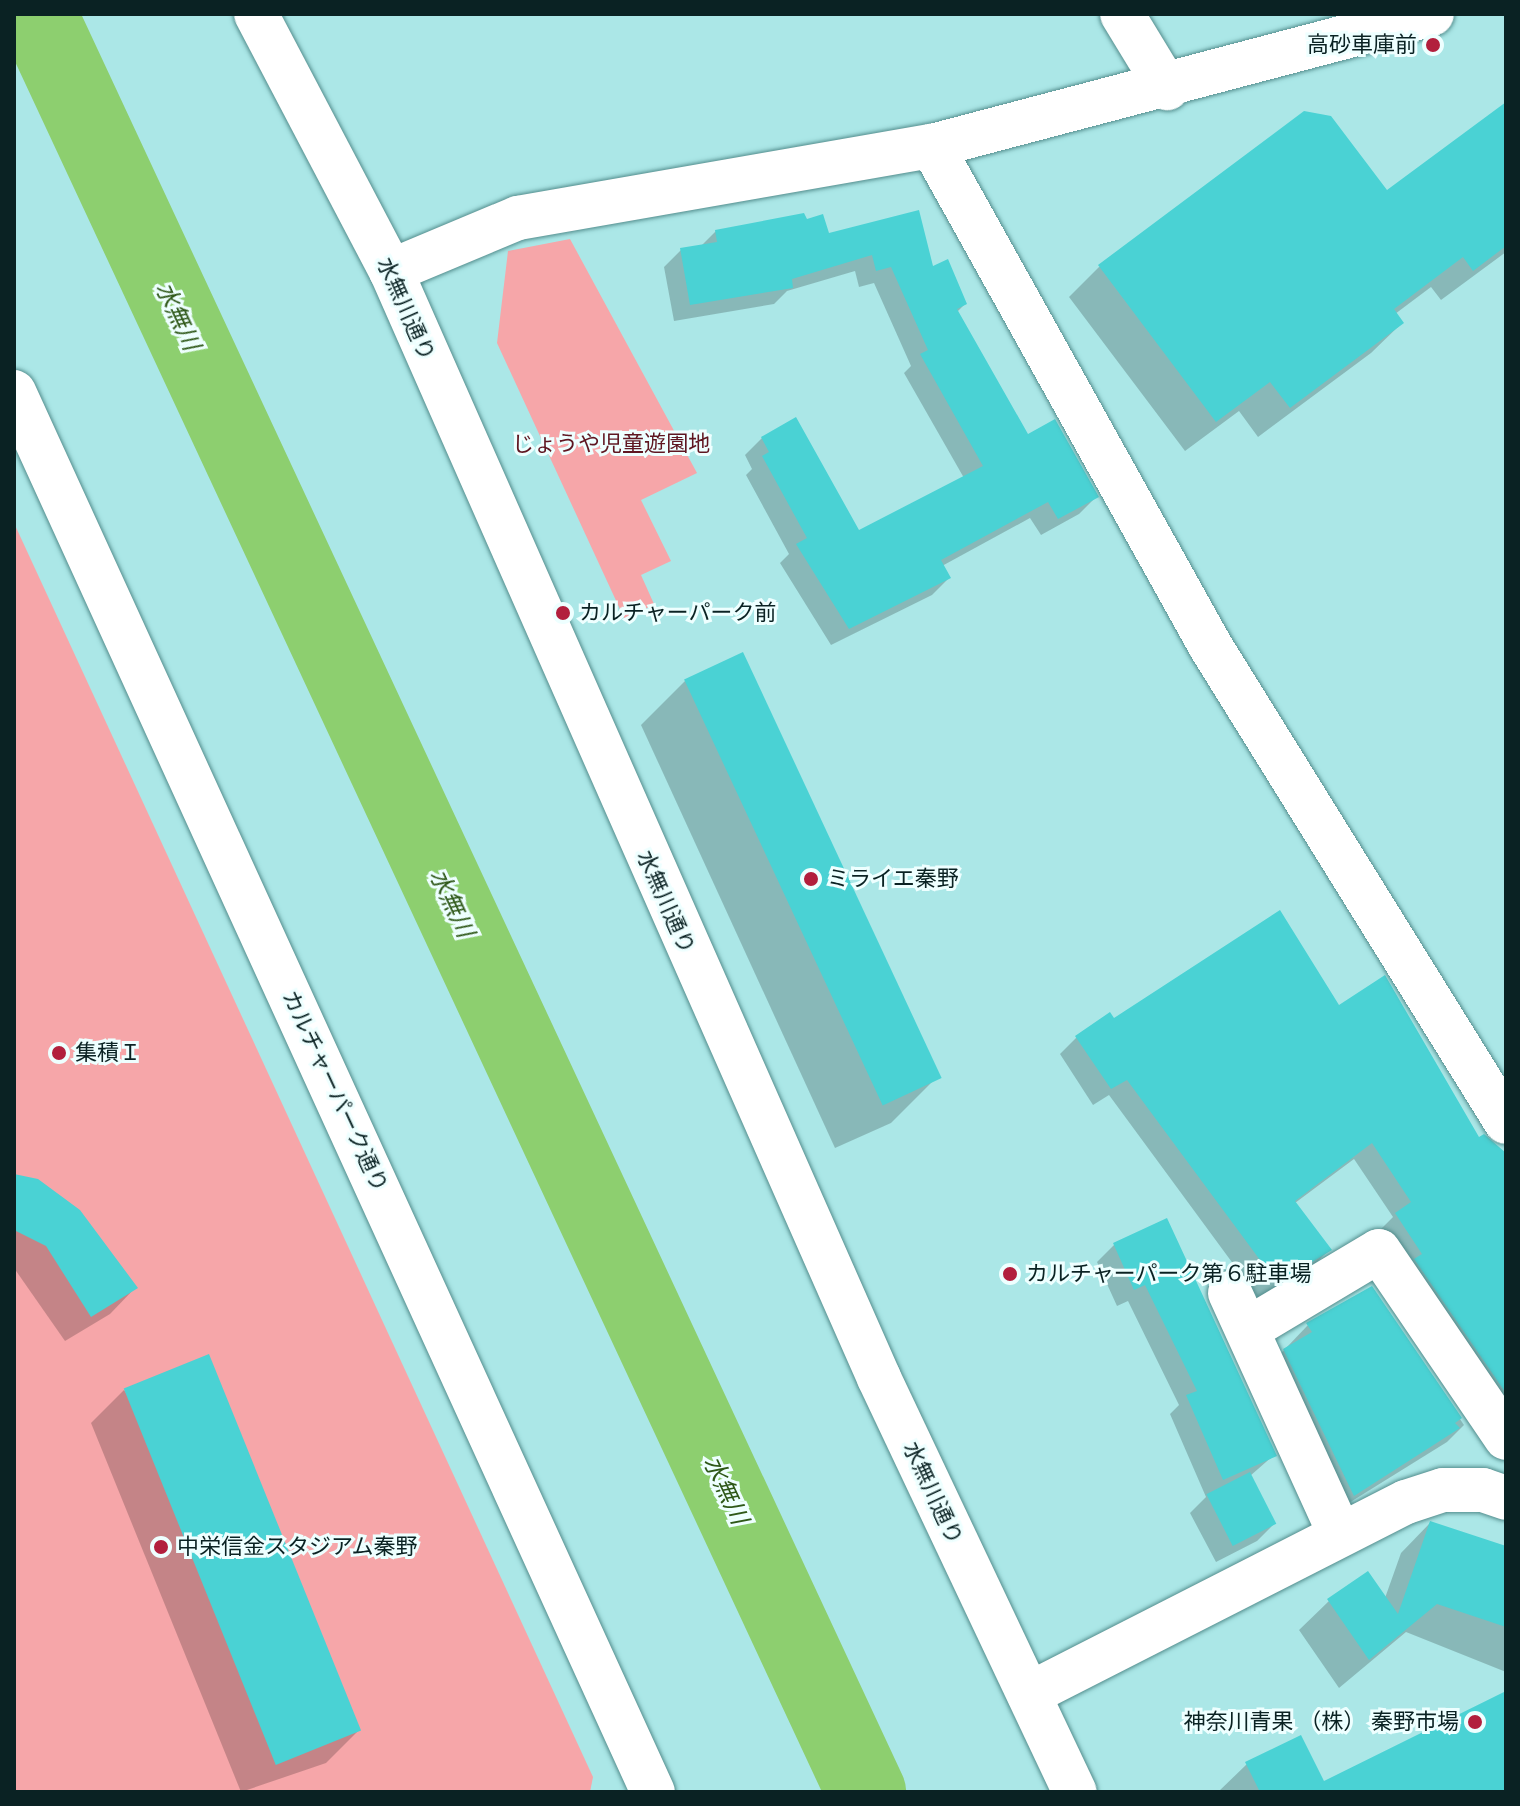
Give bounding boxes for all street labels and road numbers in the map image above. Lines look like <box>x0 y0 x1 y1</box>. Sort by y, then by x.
street label: 水無川通り <box>372 253 440 365</box>
street label: 水無川通り <box>632 846 700 958</box>
street label: カルチャーパーク通り <box>277 986 393 1196</box>
street label: 水無川通り <box>898 1438 968 1548</box>

